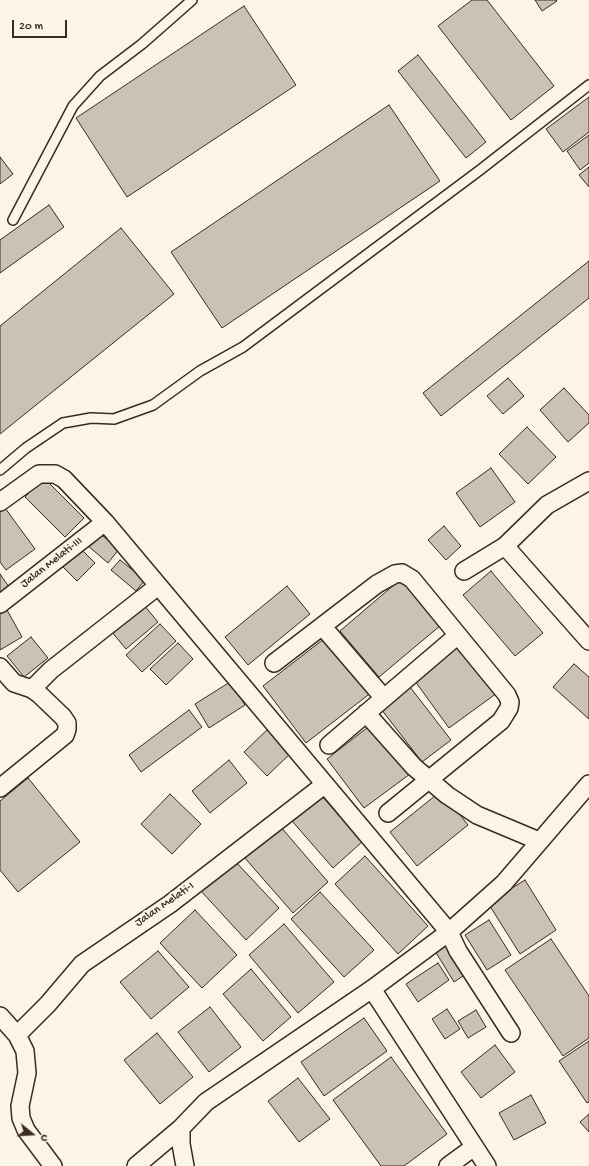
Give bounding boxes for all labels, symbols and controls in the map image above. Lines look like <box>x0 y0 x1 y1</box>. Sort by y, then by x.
scale bar <box>14 12 69 38</box>
text: 20 m <box>19 20 43 34</box>
street label: Jalan Melati-III <box>18 534 86 592</box>
street label: Jalan Melati-I <box>133 879 197 931</box>
north arrow <box>12 1114 52 1154</box>
text: U <box>37 1133 50 1143</box>

